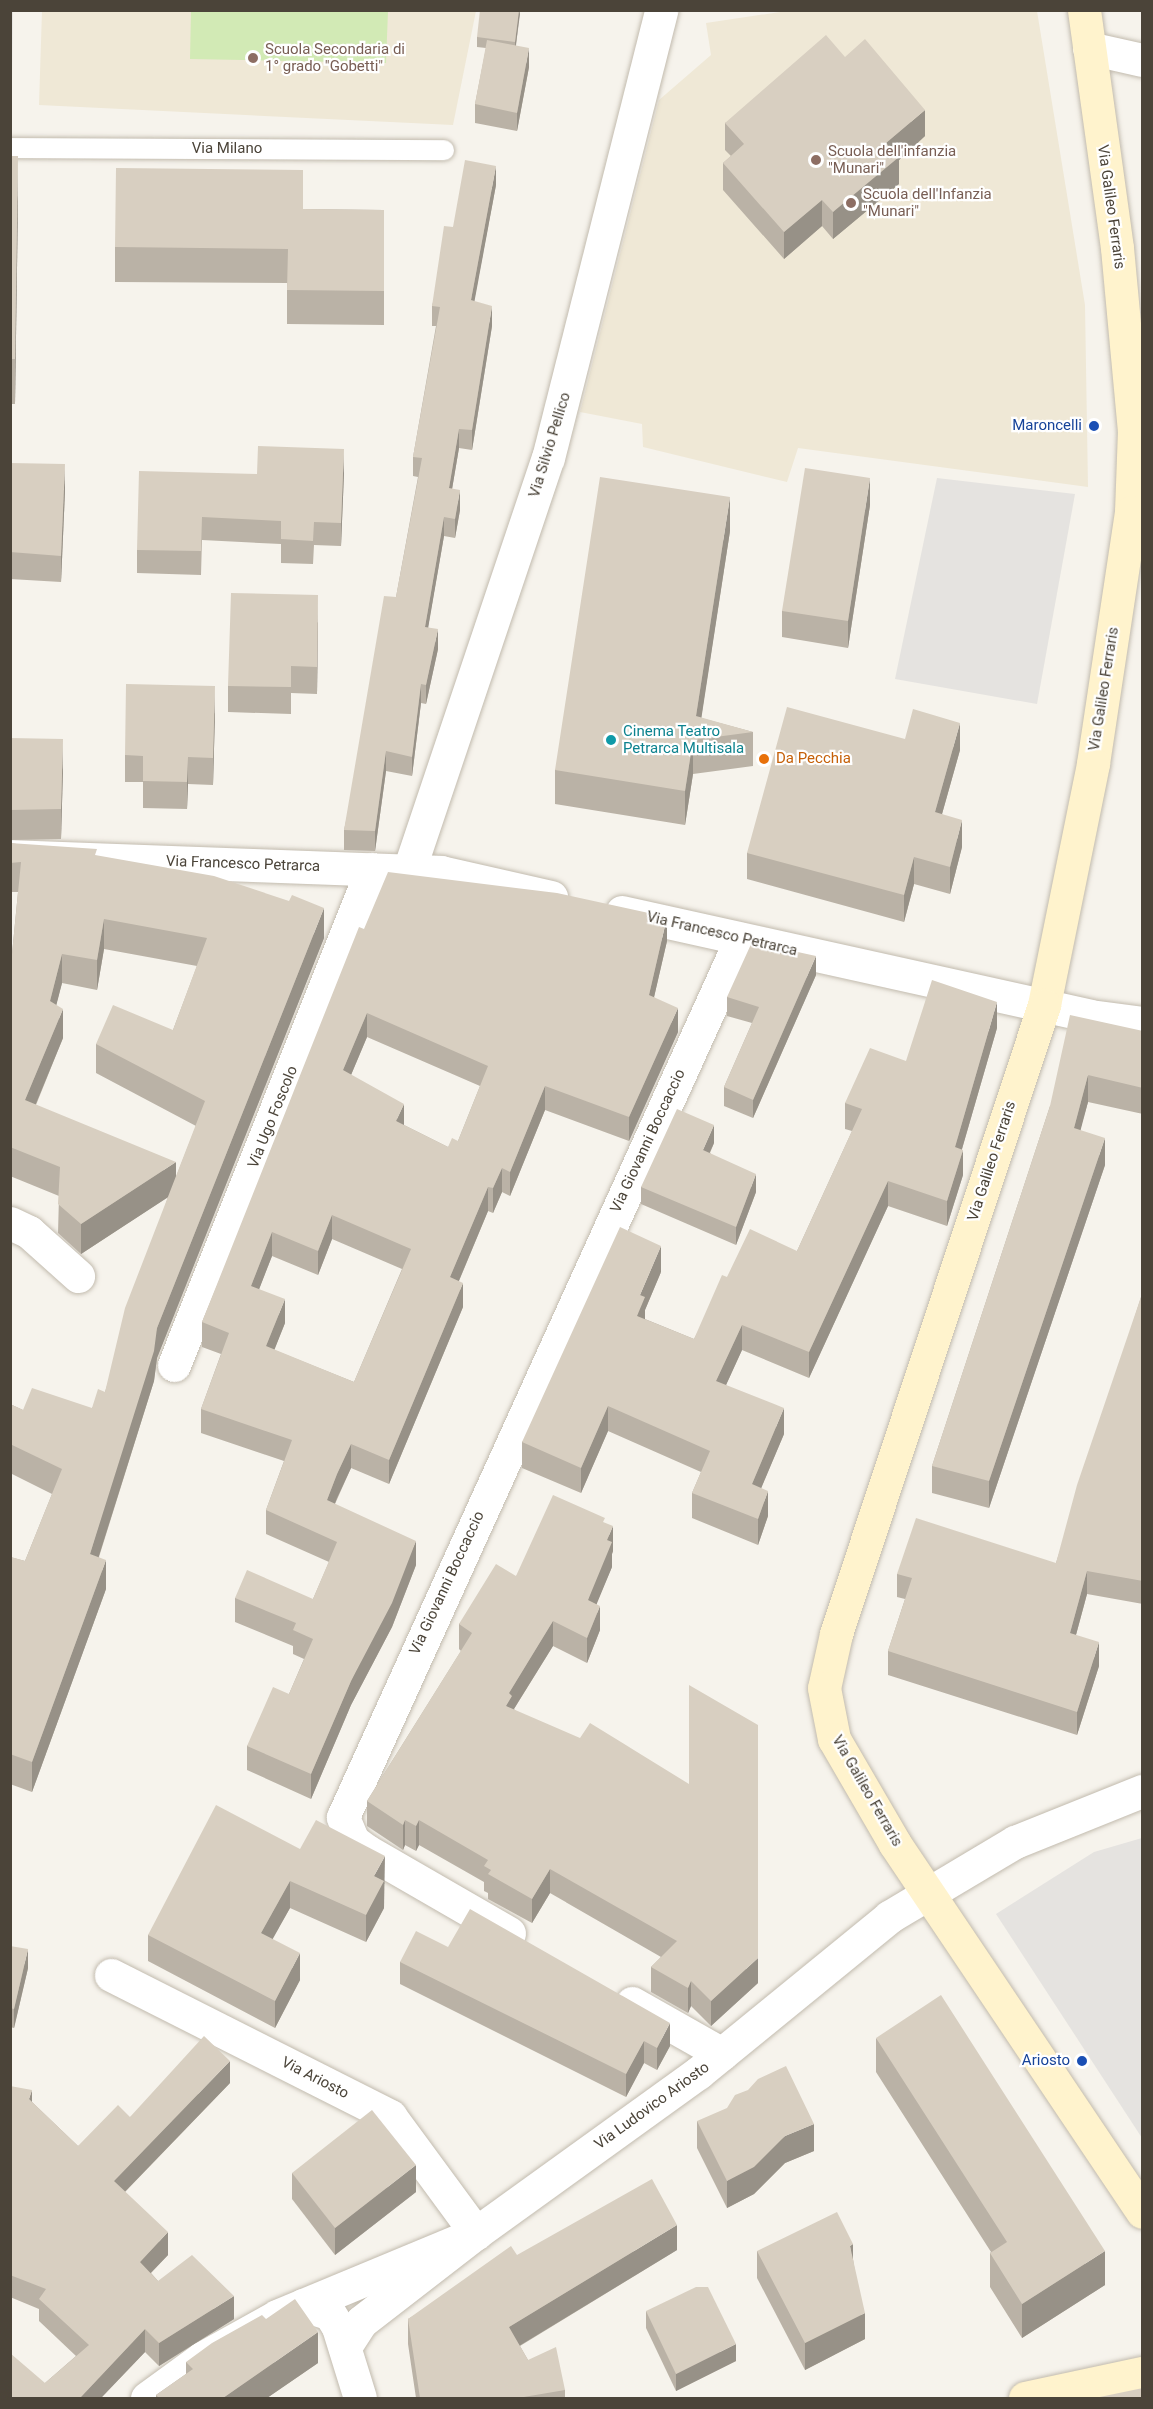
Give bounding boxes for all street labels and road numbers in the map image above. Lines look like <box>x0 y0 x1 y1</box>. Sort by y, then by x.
street label: Via Milano <box>192 140 262 158</box>
street label: Via Galileo Ferraris <box>1093 144 1129 270</box>
street label: Via Silvio Pellico <box>525 390 575 500</box>
street label: Via Galileo Ferraris <box>1085 626 1123 752</box>
street label: Via Francesco Petrarca <box>166 852 320 876</box>
street label: Via Francesco Petrarca <box>645 908 799 960</box>
street label: Via Ugo Foscolo <box>244 1063 302 1171</box>
street label: Via Giovanni Boccaccio <box>607 1066 689 1216</box>
street label: Via Galileo Ferraris <box>964 1099 1020 1223</box>
street label: Via Giovanni Boccaccio <box>406 1508 488 1658</box>
street label: Via Galileo Ferraris <box>828 1732 906 1850</box>
street label: Via Ariosto <box>278 2053 352 2103</box>
street label: Via Ludovico Ariosto <box>591 2058 713 2154</box>

